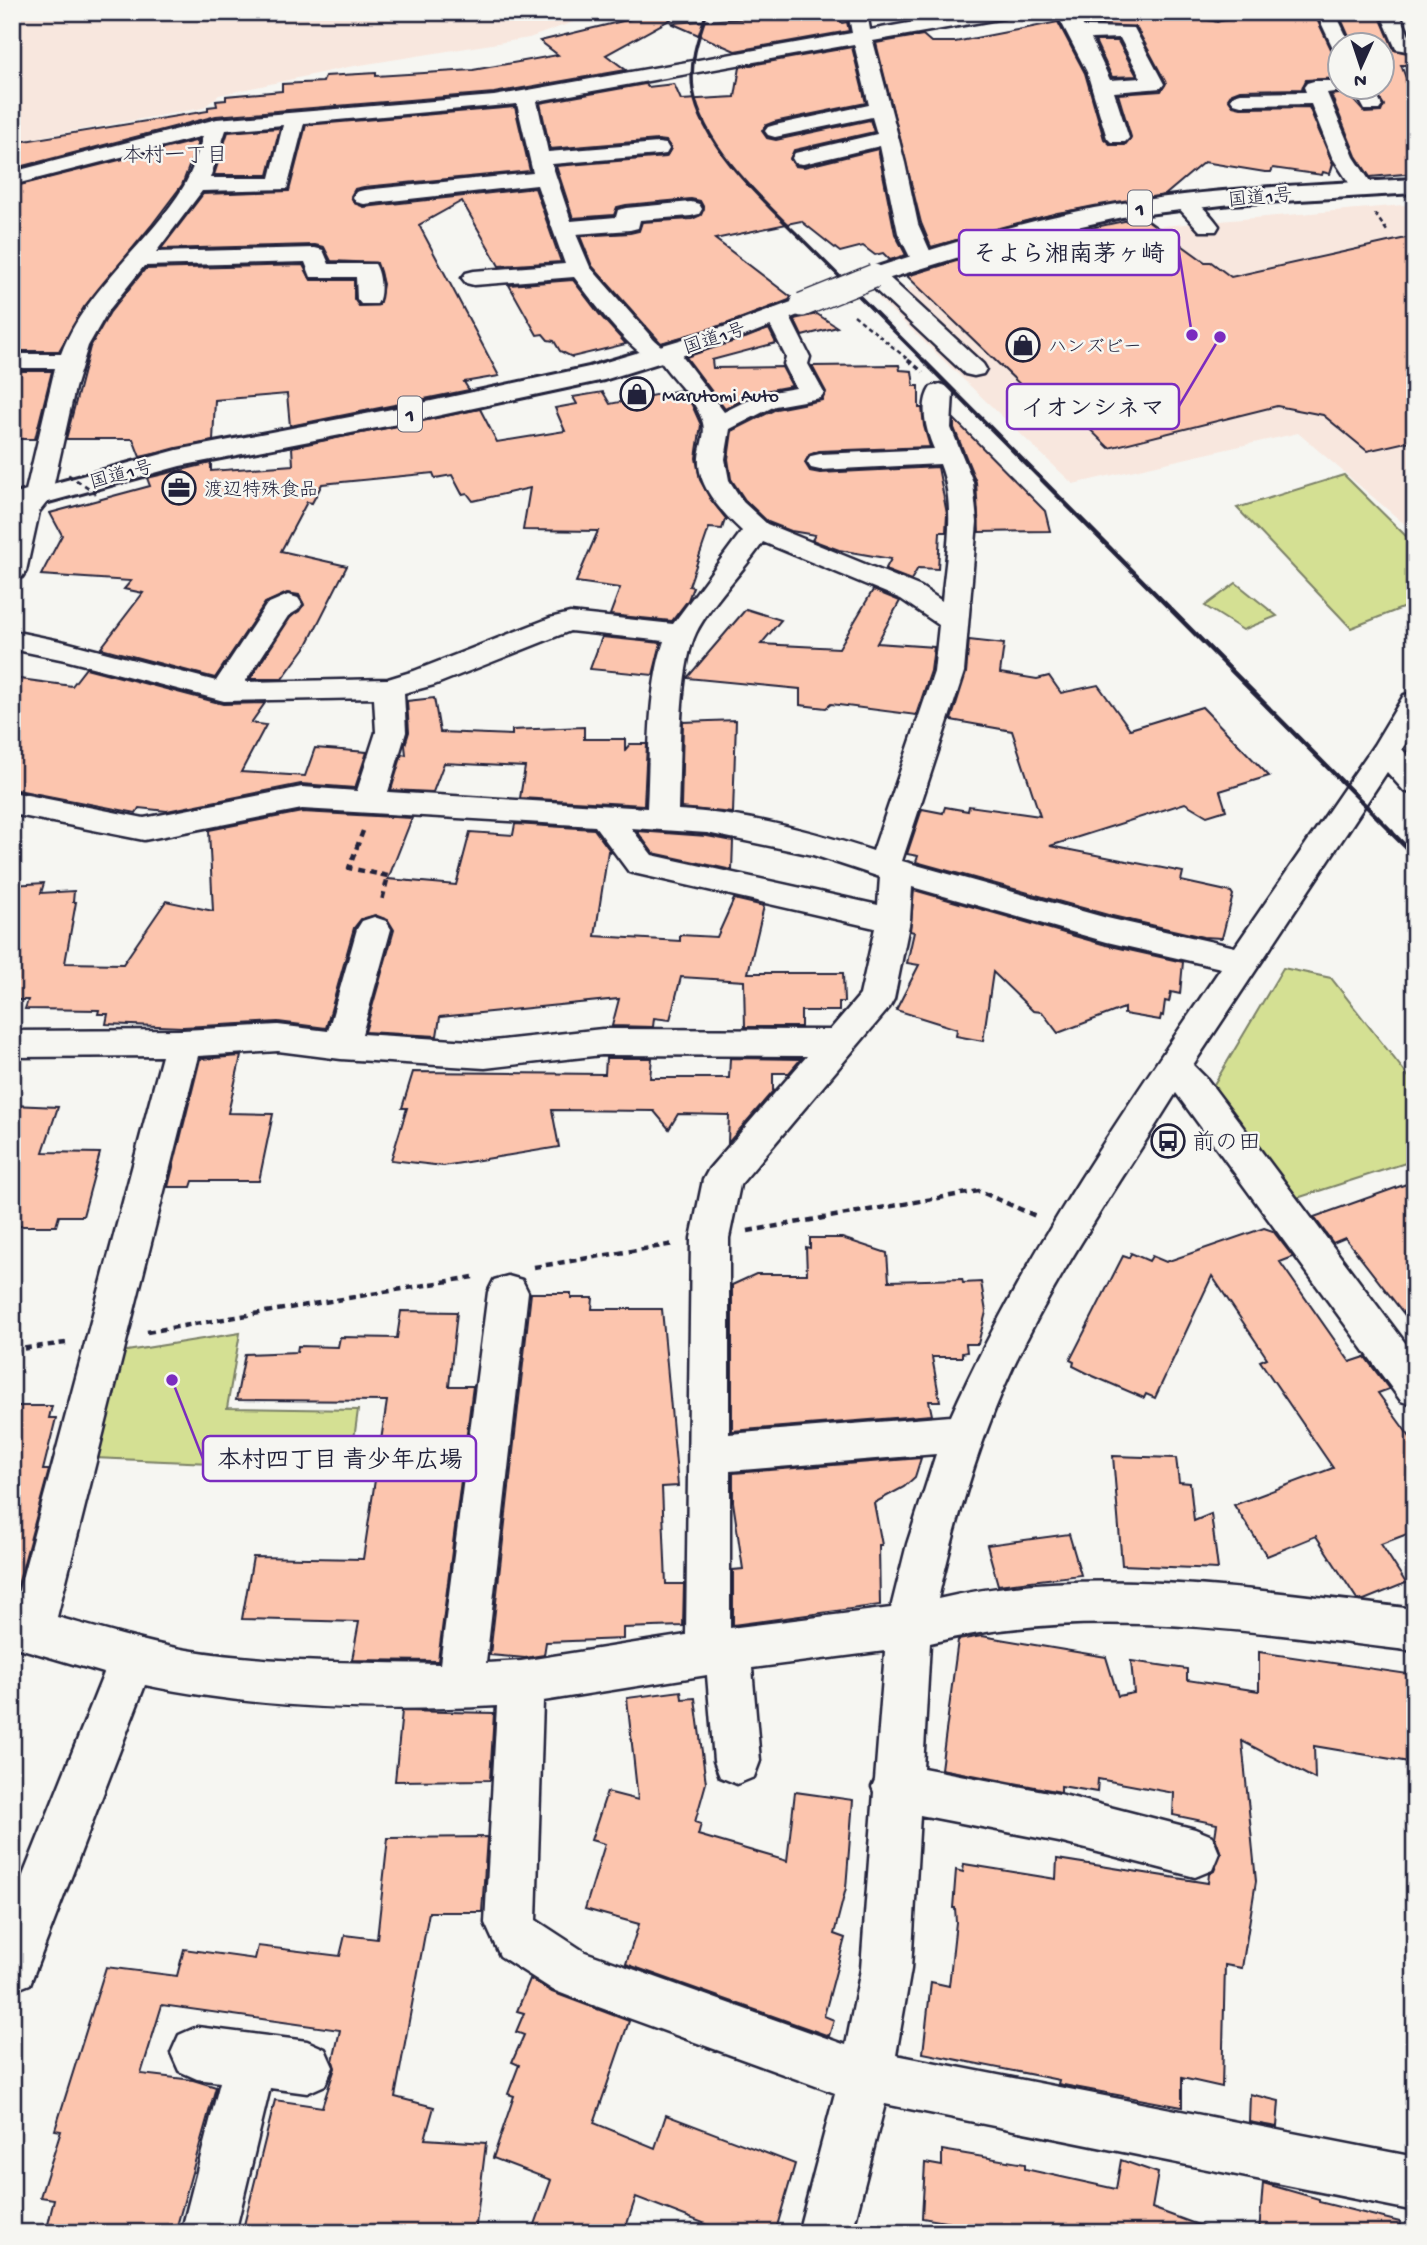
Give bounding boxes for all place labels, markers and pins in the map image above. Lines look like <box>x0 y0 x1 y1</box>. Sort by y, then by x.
callout: そよら湘南茅ヶ崎 <box>959 230 1179 275</box>
shop icon: ハンズビー <box>1004 326 1042 364</box>
place label: ハンズビー <box>1048 337 1142 360</box>
shop icon: Marutomi Auto <box>618 375 656 413</box>
callout: イオンシネマ <box>1007 384 1179 429</box>
place label: Marutomi Auto <box>662 386 779 409</box>
office icon: 渡辺特殊食品 <box>160 469 198 507</box>
place label: 渡辺特殊食品 <box>204 479 318 503</box>
bus stop icon: 前の田 <box>1149 1122 1187 1160</box>
place label: 前の田 <box>1192 1130 1261 1158</box>
callout: 本村四丁目 青少年広場 <box>203 1436 476 1481</box>

